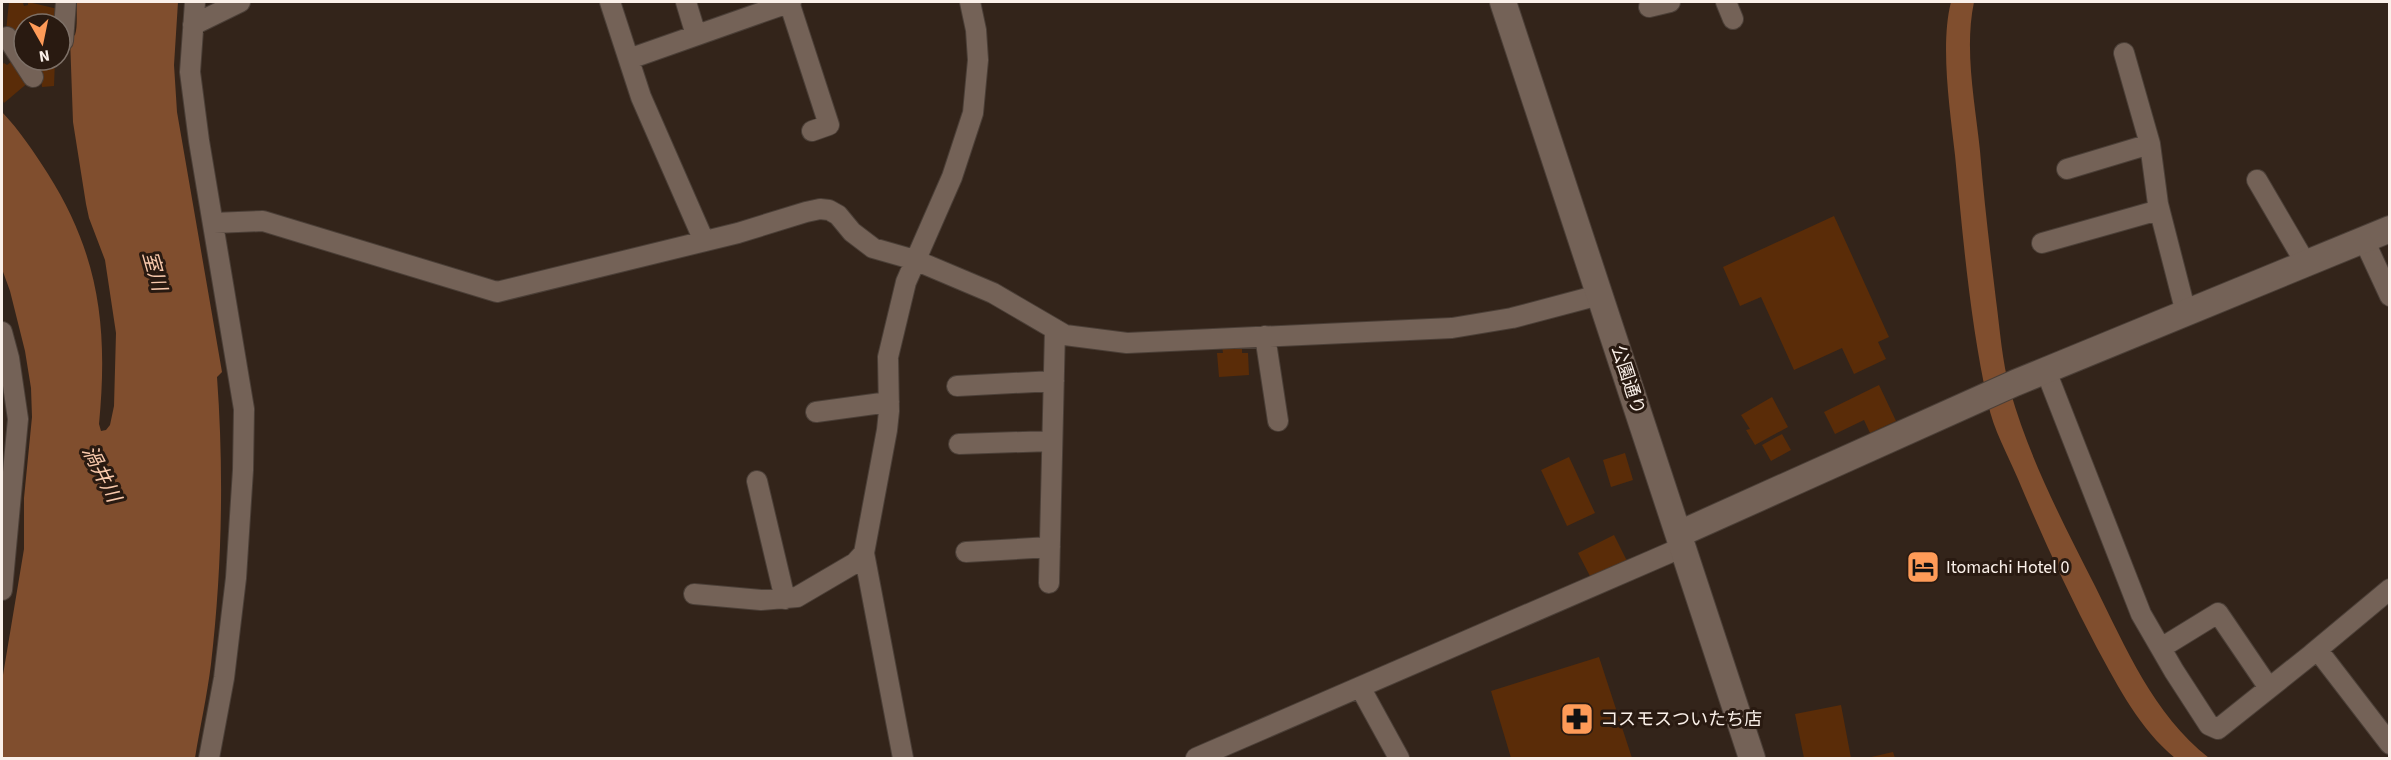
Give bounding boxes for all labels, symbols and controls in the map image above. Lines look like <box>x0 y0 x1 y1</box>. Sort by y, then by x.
north arrow <box>12 12 72 72</box>
text: N <box>37 44 51 68</box>
water label: 室川 <box>135 248 174 296</box>
street label: 公園通り <box>1605 342 1651 418</box>
water label: 渦井川 <box>75 441 128 509</box>
hotel icon: Itomachi Hotel 0 <box>1905 549 1941 585</box>
place label: Itomachi Hotel 0 <box>1946 555 2069 580</box>
pharmacy icon: コスモスついたち店 <box>1559 701 1595 737</box>
place label: コスモスついたち店 <box>1600 707 1762 732</box>

